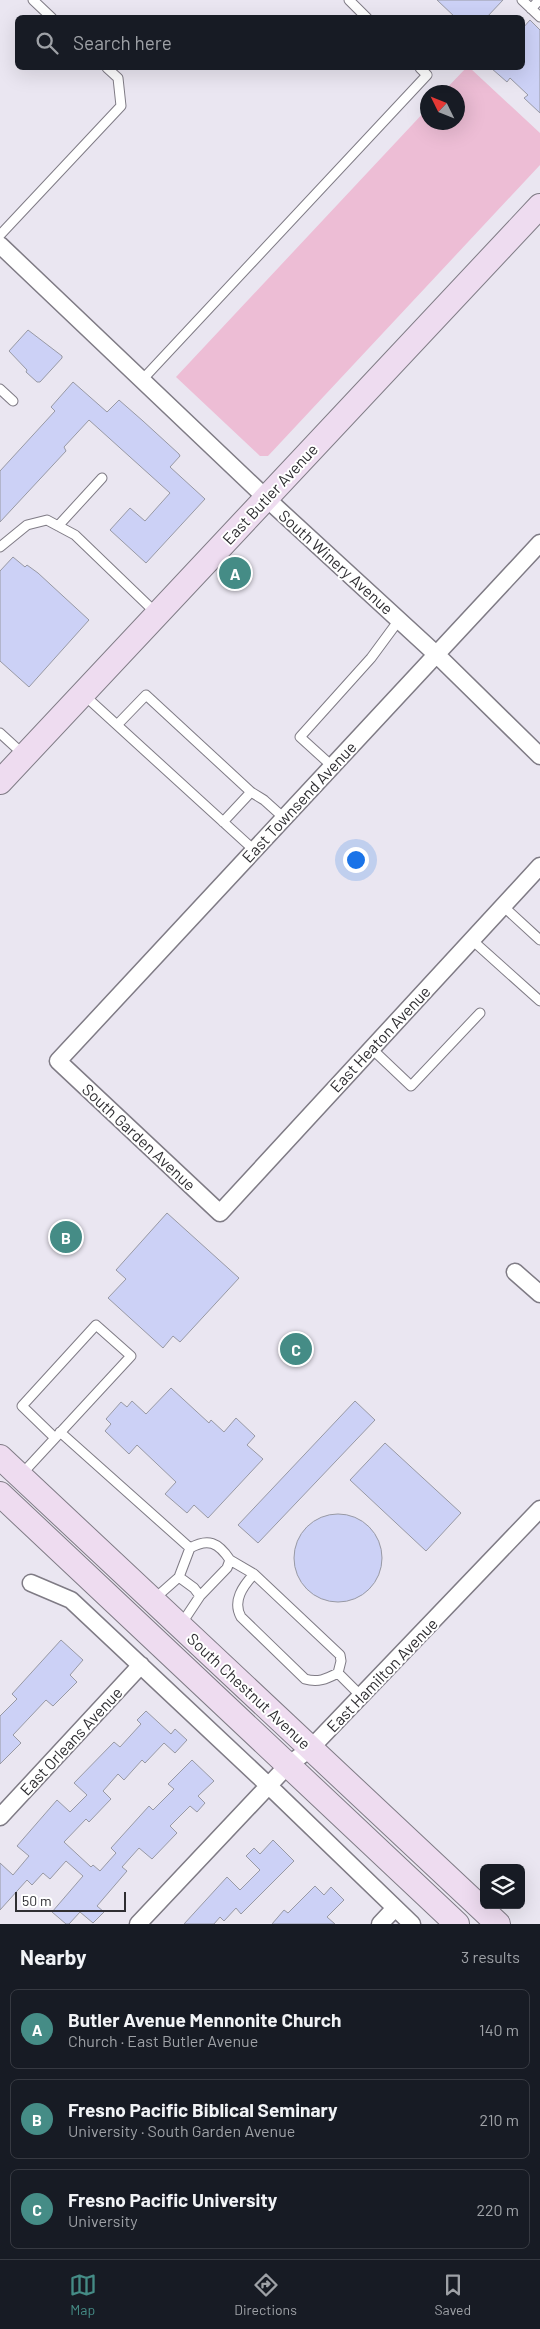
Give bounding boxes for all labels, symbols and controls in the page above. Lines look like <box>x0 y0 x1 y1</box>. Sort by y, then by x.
search box <box>15 15 525 70</box>
icon: search <box>33 29 61 57</box>
text: Search here <box>73 31 172 54</box>
north arrow <box>420 85 465 130</box>
street label: East Butler Avenue <box>218 439 321 548</box>
street label: South Winery Avenue <box>275 505 397 618</box>
pin: A <box>219 554 251 592</box>
street label: East Townsend Avenue <box>238 737 360 866</box>
your location <box>343 847 369 873</box>
street label: East Heaton Avenue <box>325 982 434 1096</box>
street label: South Garden Avenue <box>79 1079 200 1194</box>
pin: B <box>50 1218 82 1256</box>
pin: C <box>280 1330 312 1368</box>
street label: East Hamilton Avenue <box>322 1614 441 1736</box>
street label: South Chestnut Avenue <box>184 1629 315 1753</box>
street label: East Orleans Avenue <box>16 1683 126 1799</box>
map controls <box>480 1864 525 1909</box>
button: layers <box>480 1864 525 1909</box>
scale bar <box>15 1889 126 1912</box>
text: 50 m <box>22 1892 51 1909</box>
text: Nearby <box>20 1944 86 1969</box>
text: 3 results <box>461 1947 520 1966</box>
text: Butler Avenue Mennonite Church <box>68 2008 341 2031</box>
text: A <box>32 2020 42 2039</box>
text: 140 m <box>479 2020 519 2039</box>
text: Church · East Butler Avenue <box>68 2031 258 2050</box>
text: Fresno Pacific Biblical Seminary <box>68 2098 338 2121</box>
text: B <box>32 2110 42 2129</box>
text: 210 m <box>480 2110 519 2129</box>
text: University · South Garden Avenue <box>68 2121 295 2140</box>
text: Fresno Pacific University <box>68 2188 277 2211</box>
text: C <box>32 2200 42 2219</box>
text: 220 m <box>476 2200 519 2219</box>
text: University <box>68 2211 138 2230</box>
tab: Map <box>69 2271 97 2318</box>
tab: Directions <box>234 2271 297 2318</box>
tab: Saved <box>434 2271 471 2318</box>

